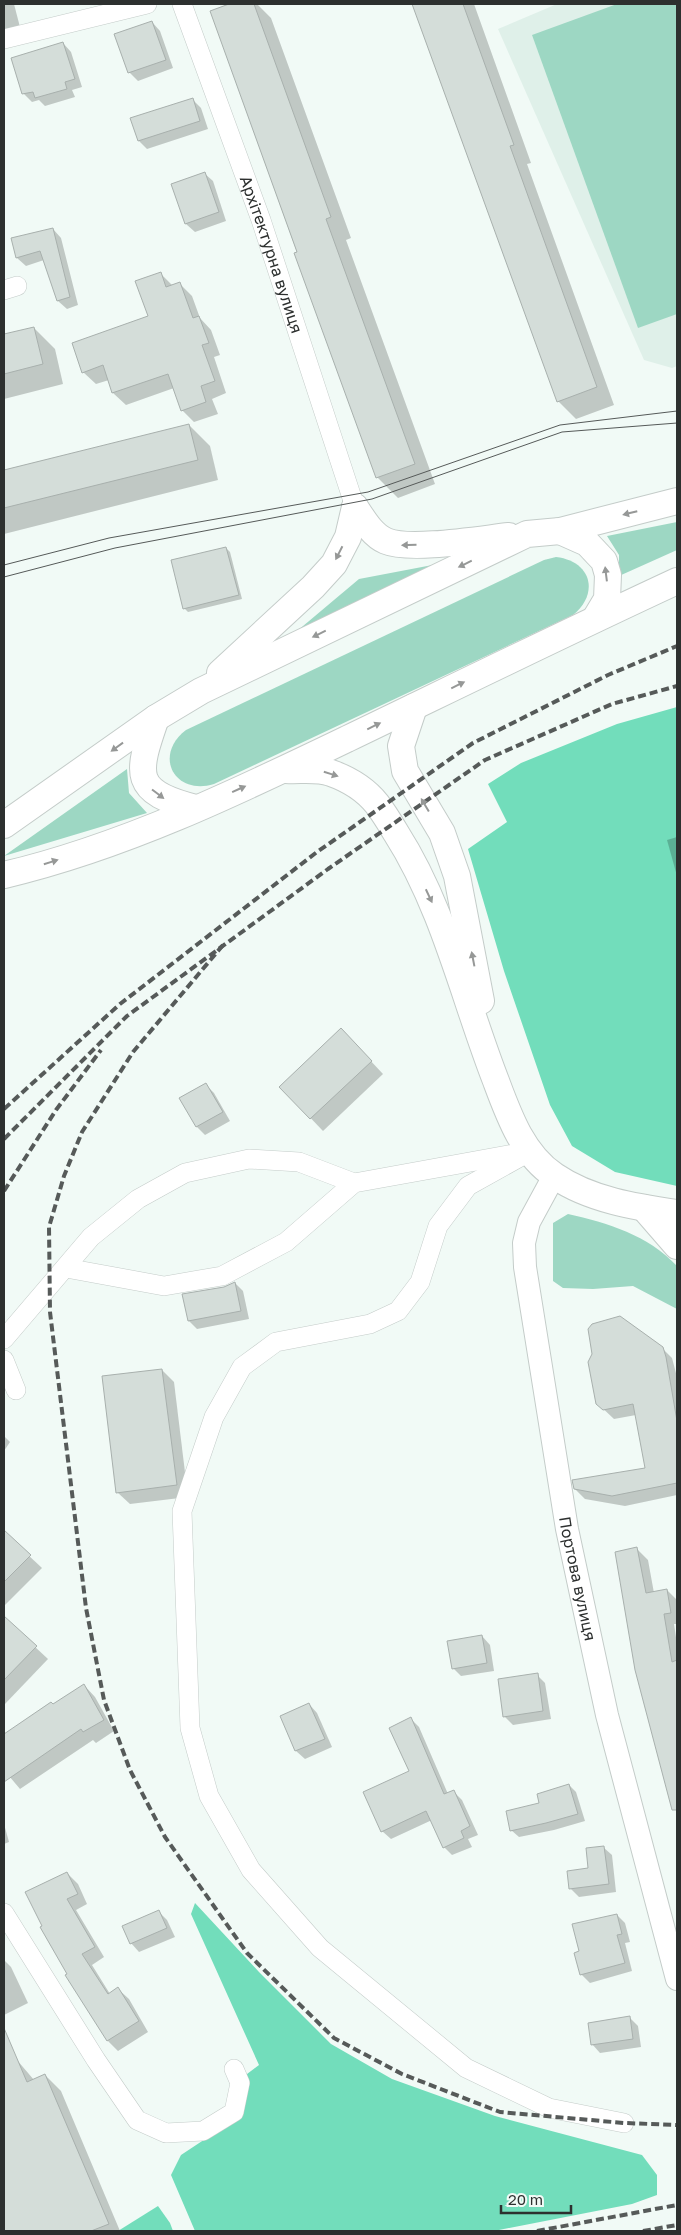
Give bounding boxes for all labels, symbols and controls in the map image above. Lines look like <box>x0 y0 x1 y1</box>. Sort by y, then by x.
street label: Архітектурна вулиця <box>236 173 307 336</box>
one-way arrow <box>622 509 637 517</box>
one-way arrow <box>401 541 417 549</box>
one-way arrow <box>335 546 343 560</box>
one-way arrow <box>458 560 472 568</box>
one-way arrow <box>602 565 610 581</box>
one-way arrow <box>312 630 326 638</box>
one-way arrow <box>451 681 465 689</box>
one-way arrow <box>367 722 381 730</box>
one-way arrow <box>110 742 124 752</box>
one-way arrow <box>323 770 338 778</box>
one-way arrow <box>232 785 246 793</box>
one-way arrow <box>151 789 165 799</box>
one-way arrow <box>420 799 429 812</box>
one-way arrow <box>43 858 58 865</box>
one-way arrow <box>425 889 433 903</box>
one-way arrow <box>469 951 477 967</box>
street label: Портова вулиця <box>555 1515 601 1642</box>
scale bar <box>501 2182 571 2214</box>
text: 20 m <box>508 2190 543 2208</box>

